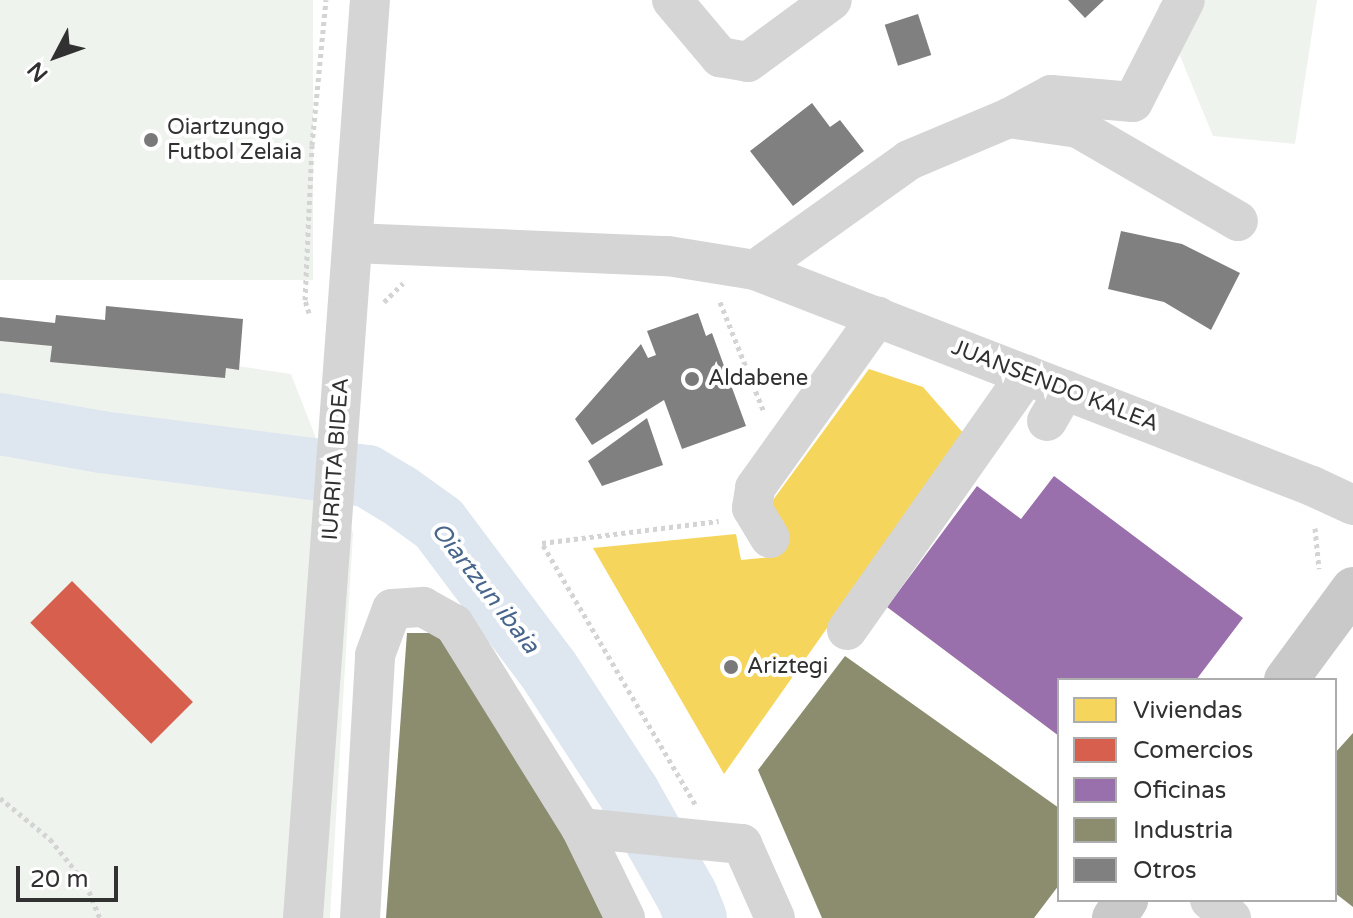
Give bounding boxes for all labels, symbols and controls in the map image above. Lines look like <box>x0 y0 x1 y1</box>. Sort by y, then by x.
north arrow <box>16 16 96 96</box>
text: N <box>22 57 54 87</box>
place label: Oiartzungo Futbol Zelaia <box>167 114 302 166</box>
marker: Oiartzungo Futbol Zelaia <box>142 131 160 149</box>
street label: JUANSENDO KALEA <box>948 334 1162 438</box>
place label: Aldabene <box>708 366 808 392</box>
marker: Aldabene <box>683 370 701 388</box>
street label: IURRITA BIDEA <box>317 377 355 541</box>
water label: Oiartzun ibaia <box>425 517 545 659</box>
place label: Ariztegi <box>747 654 828 680</box>
marker: Ariztegi <box>722 658 740 676</box>
legend <box>1057 678 1337 902</box>
text: Viviendas <box>1133 696 1242 725</box>
text: Comercios <box>1133 736 1253 765</box>
text: Oficinas <box>1133 776 1226 805</box>
text: Industria <box>1133 816 1233 845</box>
scale bar <box>20 850 122 900</box>
text: Otros <box>1133 856 1197 885</box>
text: 20 m <box>30 865 88 894</box>

